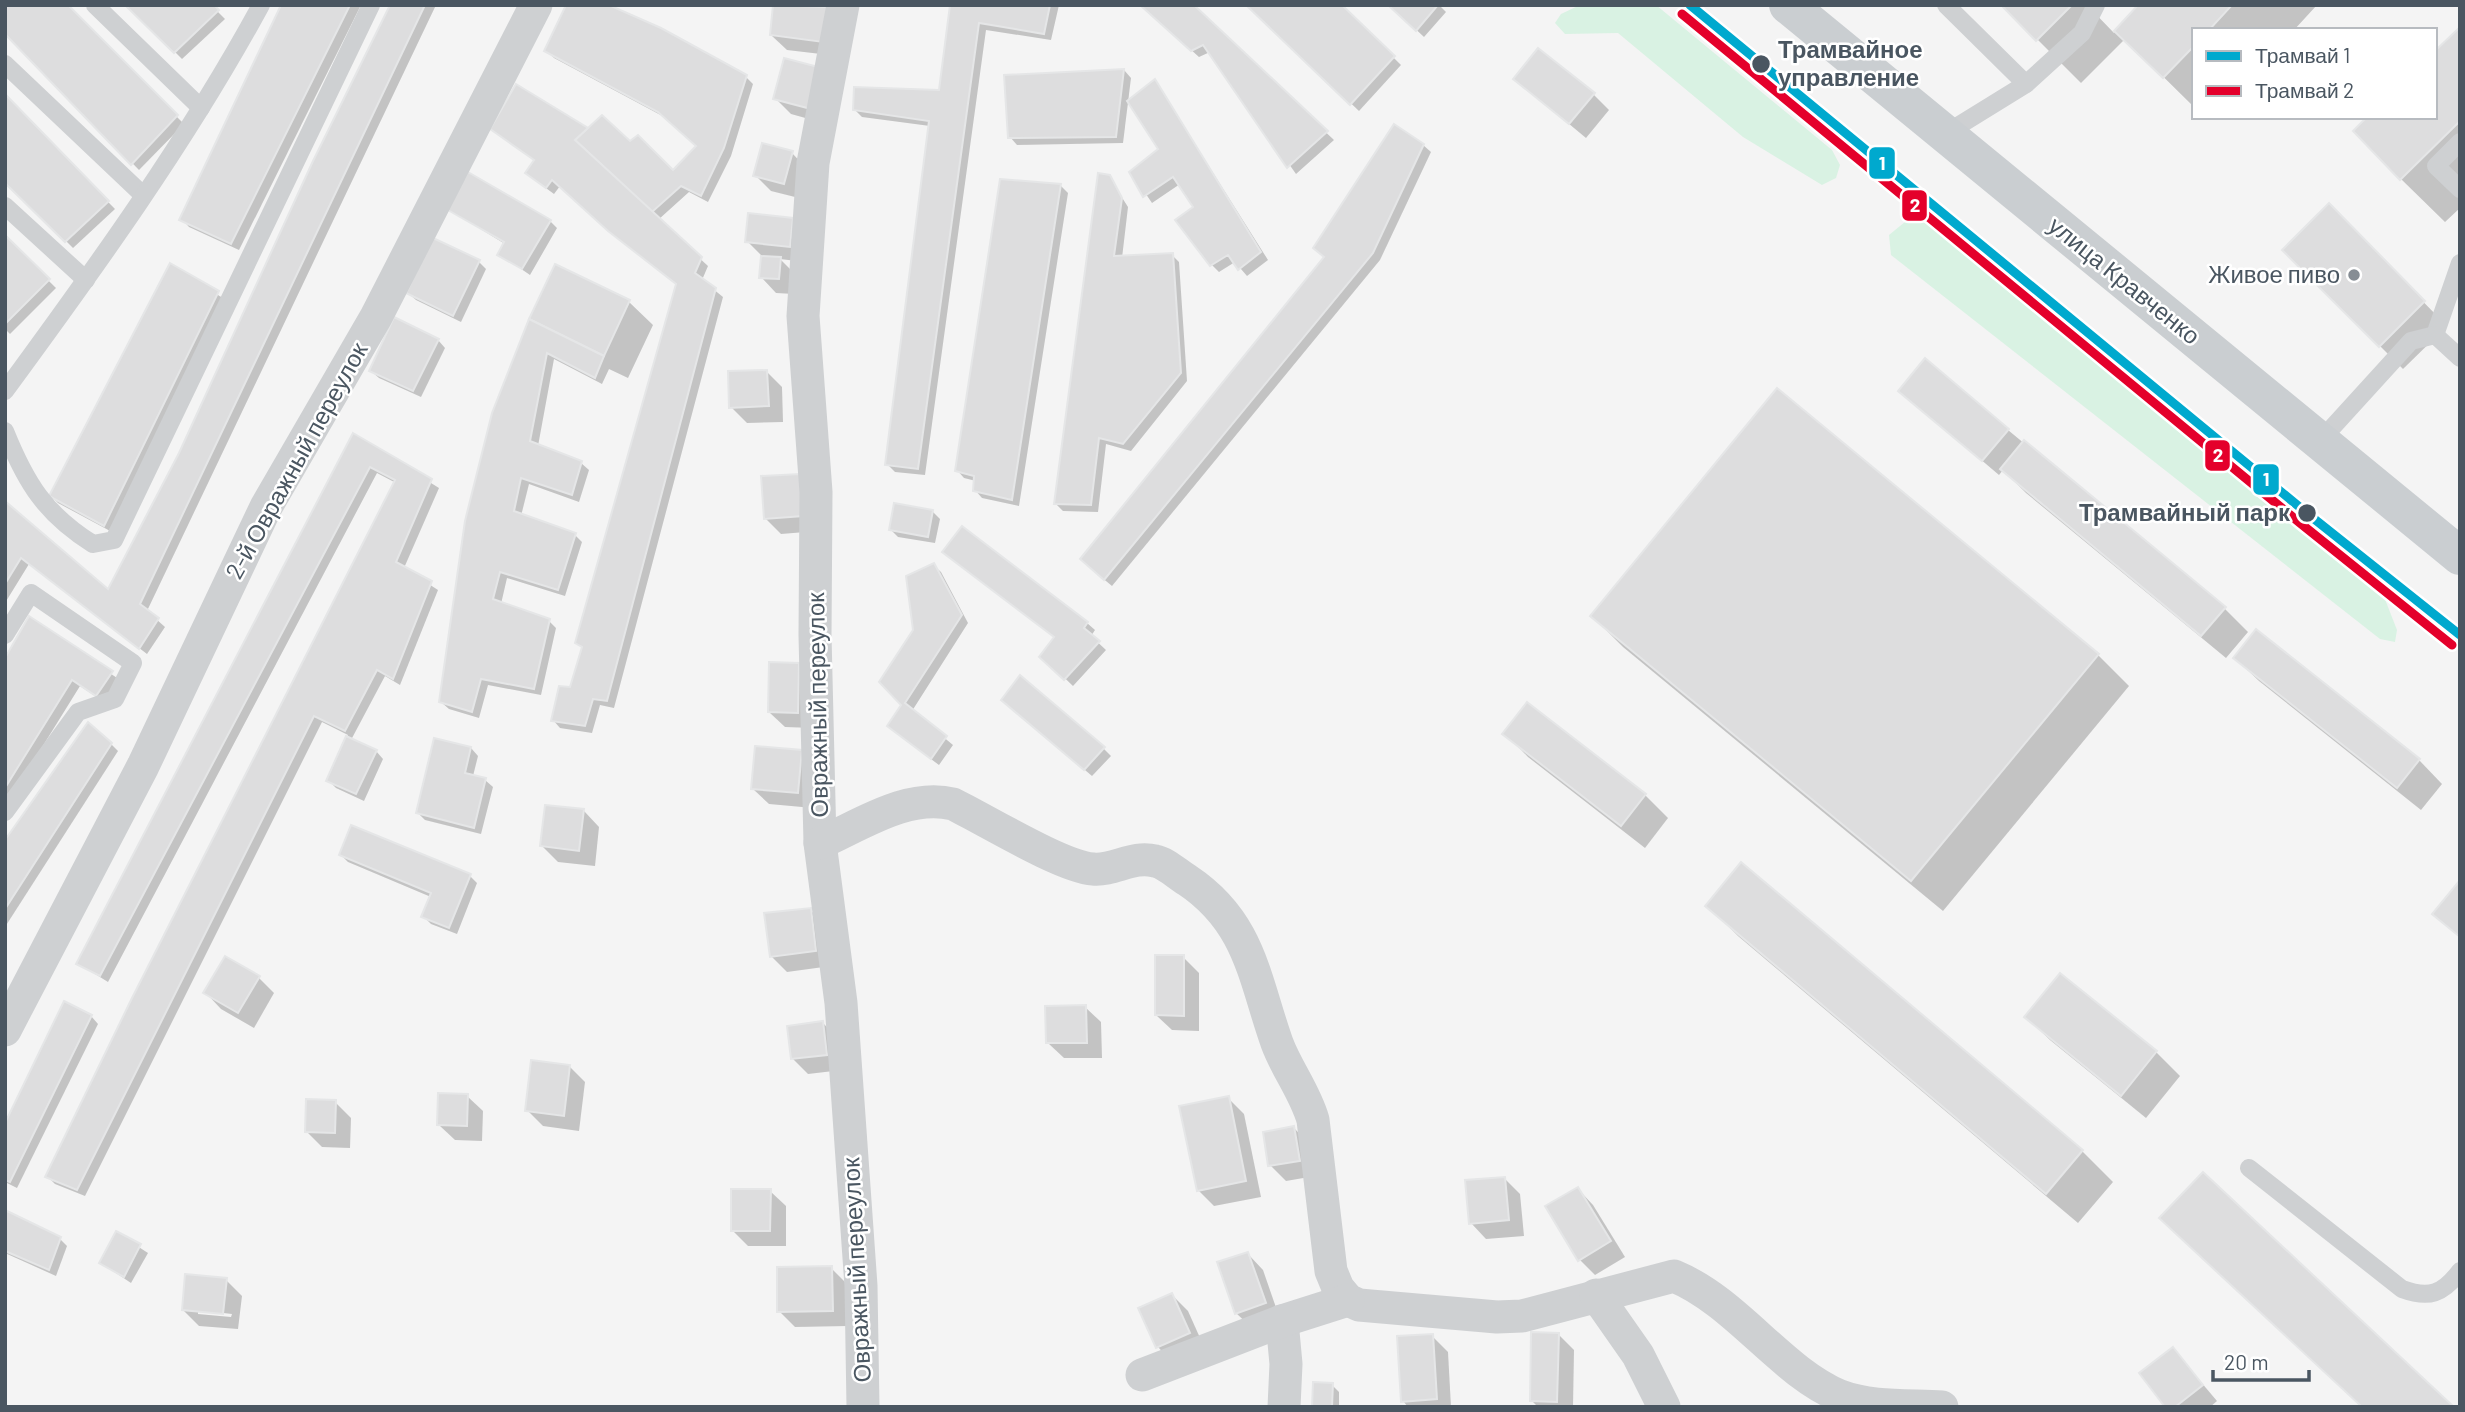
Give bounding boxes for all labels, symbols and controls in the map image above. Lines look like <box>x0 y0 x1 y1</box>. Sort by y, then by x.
legend <box>2192 28 2437 119</box>
place label: Трамвайное управление <box>1778 34 1923 91</box>
text: Трамвай 1 <box>2255 42 2350 67</box>
marker: Трамвайное управление <box>1750 53 1772 75</box>
text: Трамвай 2 <box>2255 77 2354 102</box>
line badge: 1 <box>1868 146 1896 180</box>
text: 1 <box>1879 151 1885 174</box>
line badge: 2 <box>1901 189 1928 222</box>
text: 2 <box>1910 193 1920 216</box>
street label: улица Кравченко <box>2043 210 2206 350</box>
place label: Живое пиво <box>2208 259 2340 288</box>
marker: Живое пиво <box>2346 267 2362 283</box>
street label: 2-й Овражный переулок <box>219 337 373 584</box>
line badge: 2 <box>2204 439 2231 472</box>
text: 2 <box>2213 443 2223 466</box>
line badge: 1 <box>2252 463 2280 496</box>
text: 1 <box>2263 467 2269 490</box>
place label: Трамвайный парк <box>2079 497 2291 526</box>
marker: Трамвайный парк <box>2296 502 2318 524</box>
street label: Овражный переулок <box>800 592 833 818</box>
street label: Овражный переулок <box>835 1156 876 1383</box>
scale bar <box>2213 1338 2309 1382</box>
text: 20 m <box>2224 1349 2269 1374</box>

